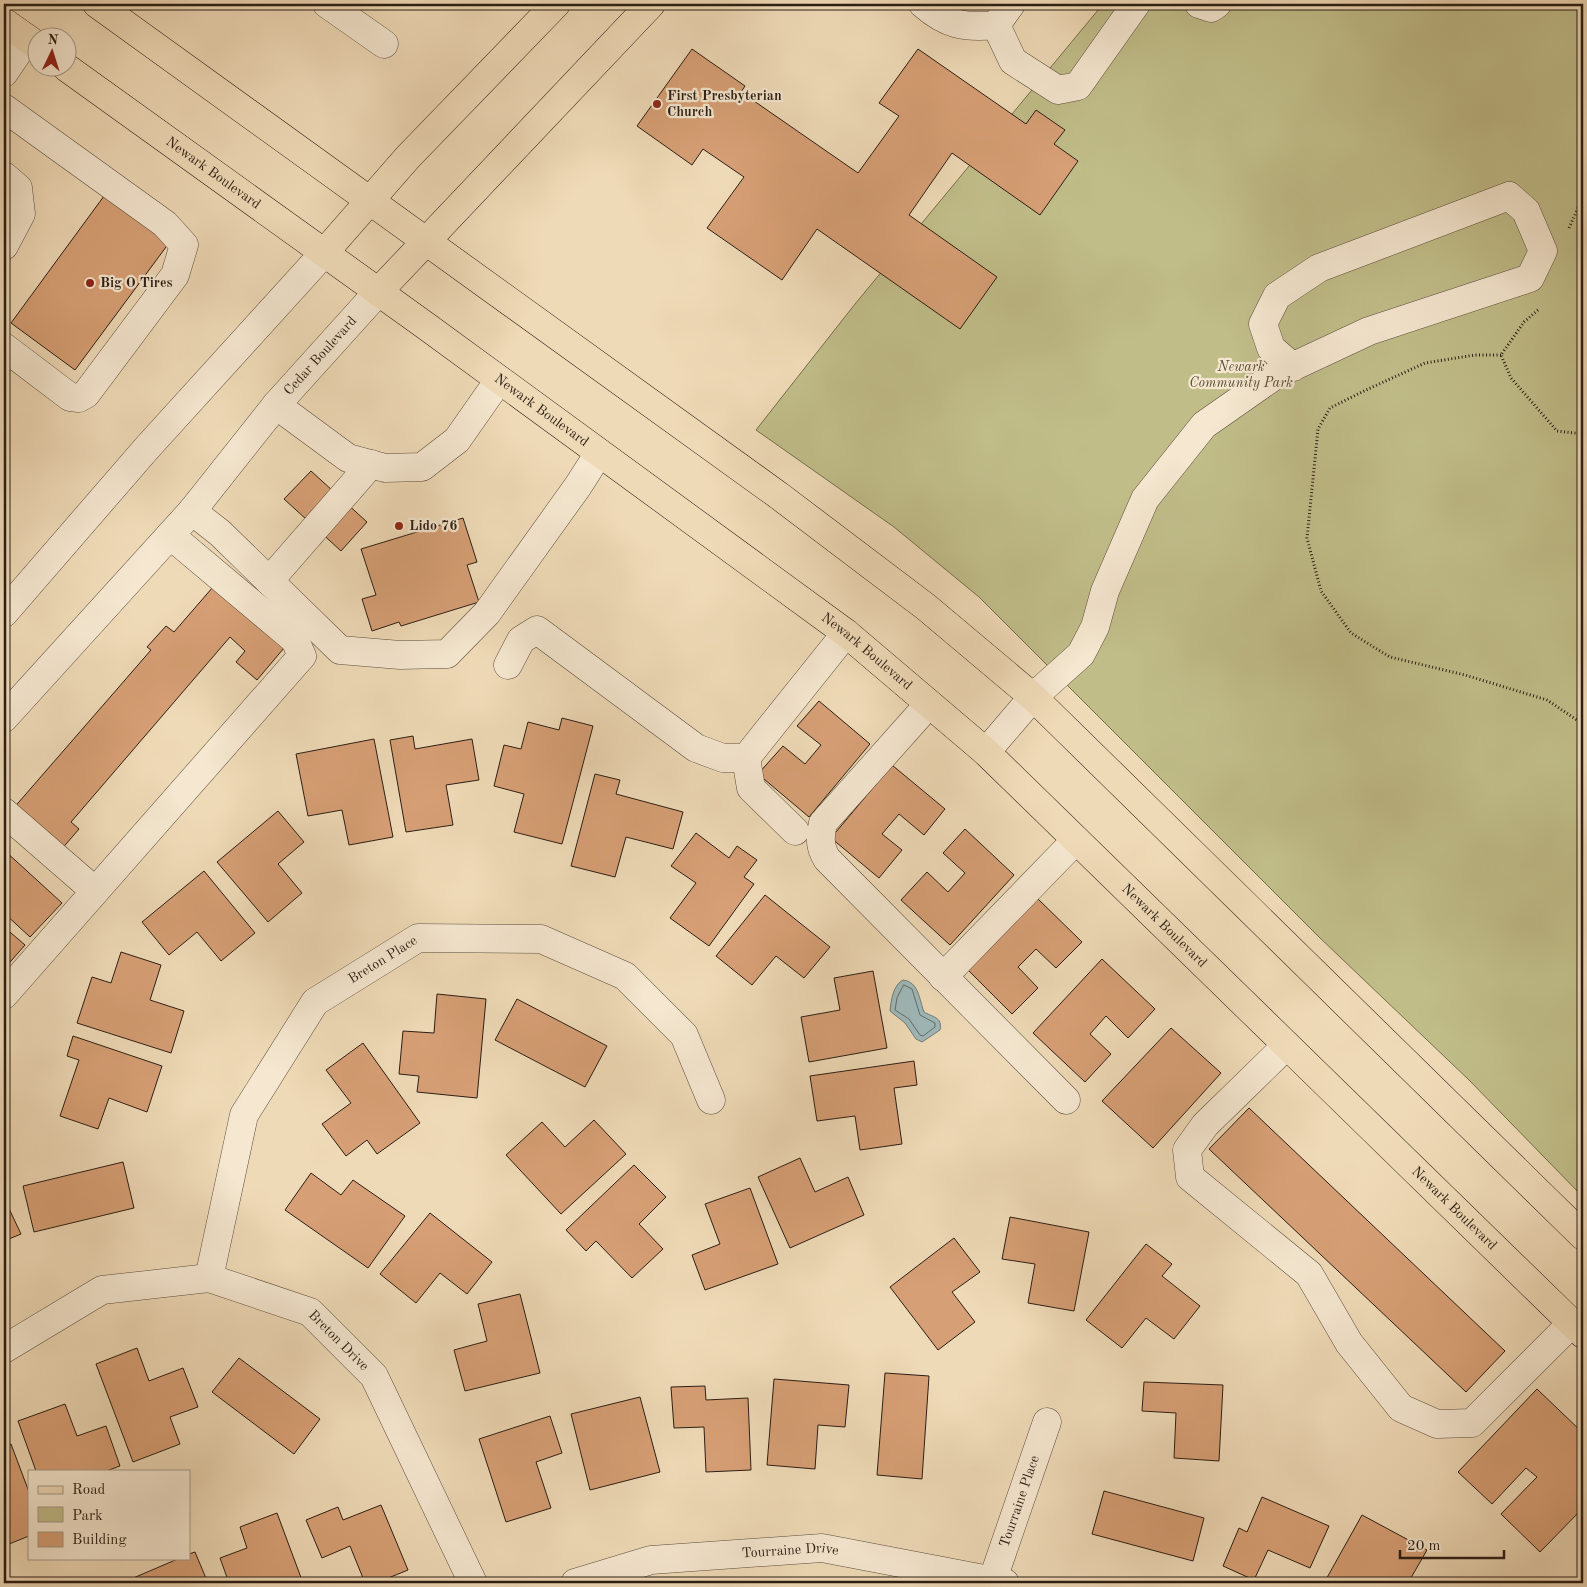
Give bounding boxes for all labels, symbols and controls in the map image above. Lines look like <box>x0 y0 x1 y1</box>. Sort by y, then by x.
north arrow <box>28 28 78 78</box>
text: N <box>47 33 59 47</box>
place label: First Presbyterian Church <box>667 89 782 119</box>
marker: First Presbyterian Church <box>651 98 663 110</box>
street label: Newark Boulevard <box>163 134 263 212</box>
place label: Big O Tires <box>100 276 173 290</box>
marker: Big O Tires <box>84 277 96 289</box>
street label: Cedar Boulevard <box>281 314 359 398</box>
park label: Newark Community Park <box>1189 360 1293 391</box>
street label: Newark Boulevard <box>492 371 591 449</box>
place label: Lido 76 <box>409 519 457 533</box>
marker: Lido 76 <box>393 520 405 532</box>
street label: Newark Boulevard <box>819 610 915 693</box>
street label: Newark Boulevard <box>1119 881 1210 970</box>
street label: Breton Place <box>346 933 420 986</box>
street label: Newark Boulevard <box>1409 1164 1500 1253</box>
street label: Breton Drive <box>306 1308 371 1373</box>
street label: Tourraine Place <box>997 1454 1042 1549</box>
legend <box>28 1470 190 1560</box>
text: Road <box>72 1483 106 1498</box>
text: Park <box>72 1509 103 1524</box>
scale bar <box>1400 1527 1503 1559</box>
text: Building <box>72 1533 127 1548</box>
text: 20 m <box>1407 1539 1441 1554</box>
street label: Tourraine Drive <box>741 1541 840 1561</box>

